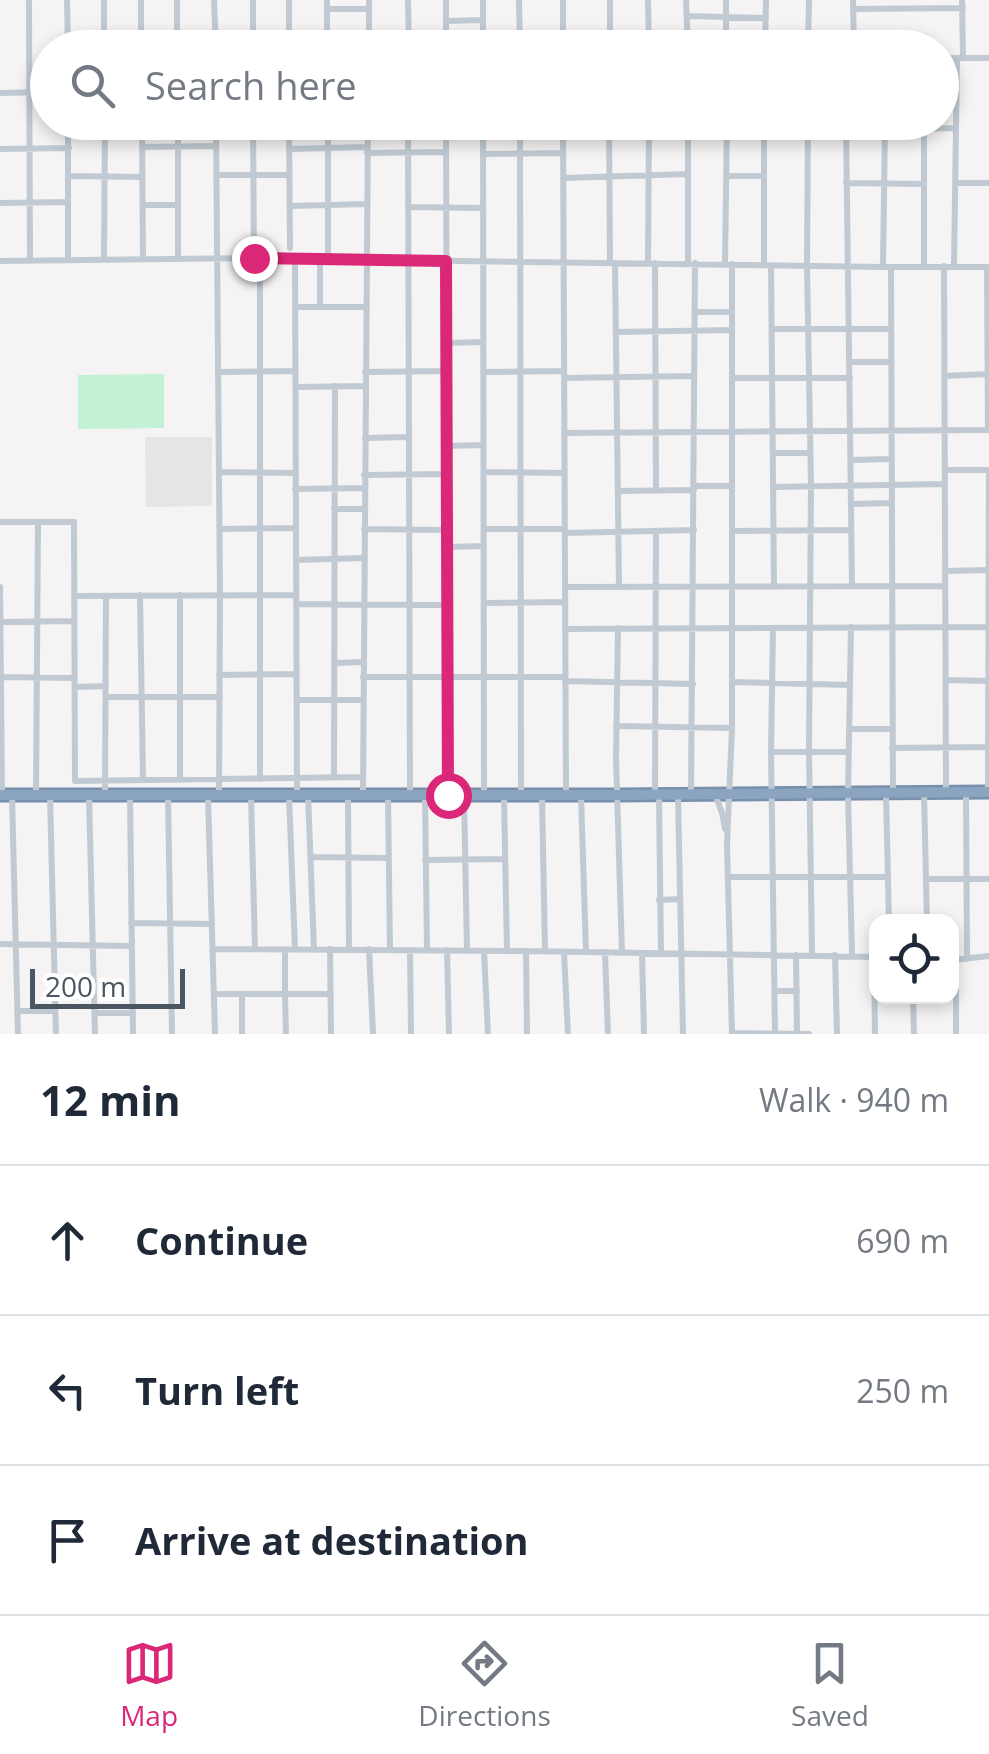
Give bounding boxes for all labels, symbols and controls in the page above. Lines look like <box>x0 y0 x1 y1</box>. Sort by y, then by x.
search box <box>30 30 959 140</box>
icon: search <box>65 58 120 113</box>
text: Search here <box>145 59 357 111</box>
route end <box>232 236 278 282</box>
route start <box>426 773 472 819</box>
map controls <box>869 914 959 1004</box>
button: locate <box>869 914 959 1004</box>
scale bar <box>30 964 185 1008</box>
text: 200 m <box>45 967 126 1005</box>
text: 12 min <box>40 1071 181 1128</box>
text: Walk · 940 m <box>759 1078 949 1121</box>
icon: ahead <box>40 1213 95 1268</box>
text: Continue <box>135 1214 308 1266</box>
text: 690 m <box>856 1219 949 1262</box>
icon: left <box>40 1363 95 1418</box>
text: Turn left <box>135 1364 299 1416</box>
text: 250 m <box>856 1369 949 1412</box>
icon: arrive <box>40 1513 95 1568</box>
text: Arrive at destination <box>135 1514 529 1566</box>
tab: Map <box>120 1636 178 1734</box>
tab: Directions <box>418 1636 551 1734</box>
tab: Saved <box>791 1636 869 1734</box>

